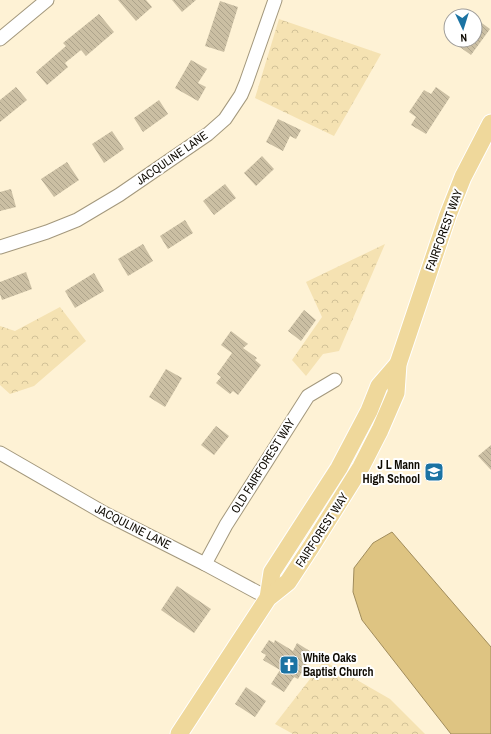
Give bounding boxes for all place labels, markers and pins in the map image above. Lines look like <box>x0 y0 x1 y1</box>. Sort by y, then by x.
place label: J L Mann High School <box>363 457 420 487</box>
school or university icon: J L Mann High School <box>423 461 445 483</box>
place label: White Oaks Baptist Church <box>303 650 374 680</box>
church icon: White Oaks Baptist Church <box>278 654 300 676</box>

